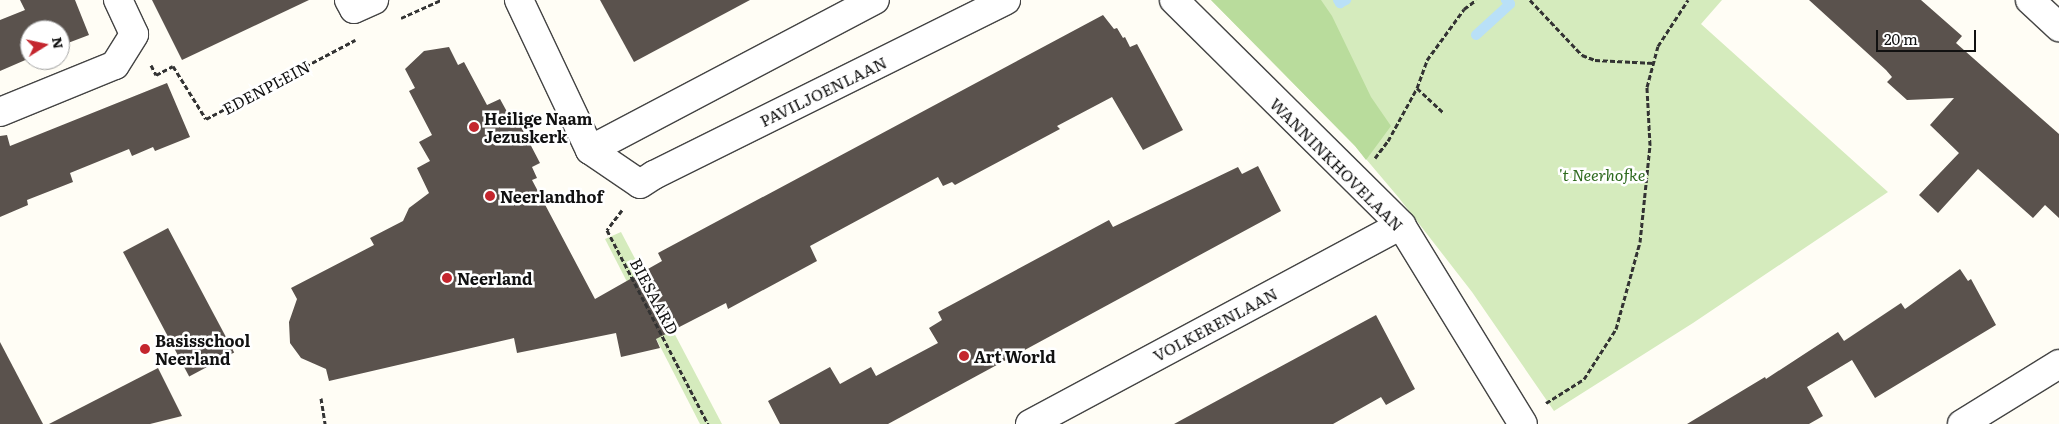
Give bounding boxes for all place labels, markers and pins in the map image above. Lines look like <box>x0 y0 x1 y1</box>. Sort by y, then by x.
place label: Heilige Naam Jezuskerk <box>484 108 592 146</box>
marker: Heilige Naam Jezuskerk <box>468 121 480 133</box>
place label: Neerlandhof <box>500 186 603 206</box>
marker: Neerlandhof <box>484 190 496 202</box>
place label: Neerland <box>457 268 533 288</box>
marker: Neerland <box>441 272 453 284</box>
place label: Basisschool Neerland <box>155 330 250 368</box>
marker: Basisschool Neerland <box>139 343 151 355</box>
place label: Art World <box>974 346 1056 366</box>
marker: Art World <box>958 350 970 362</box>

